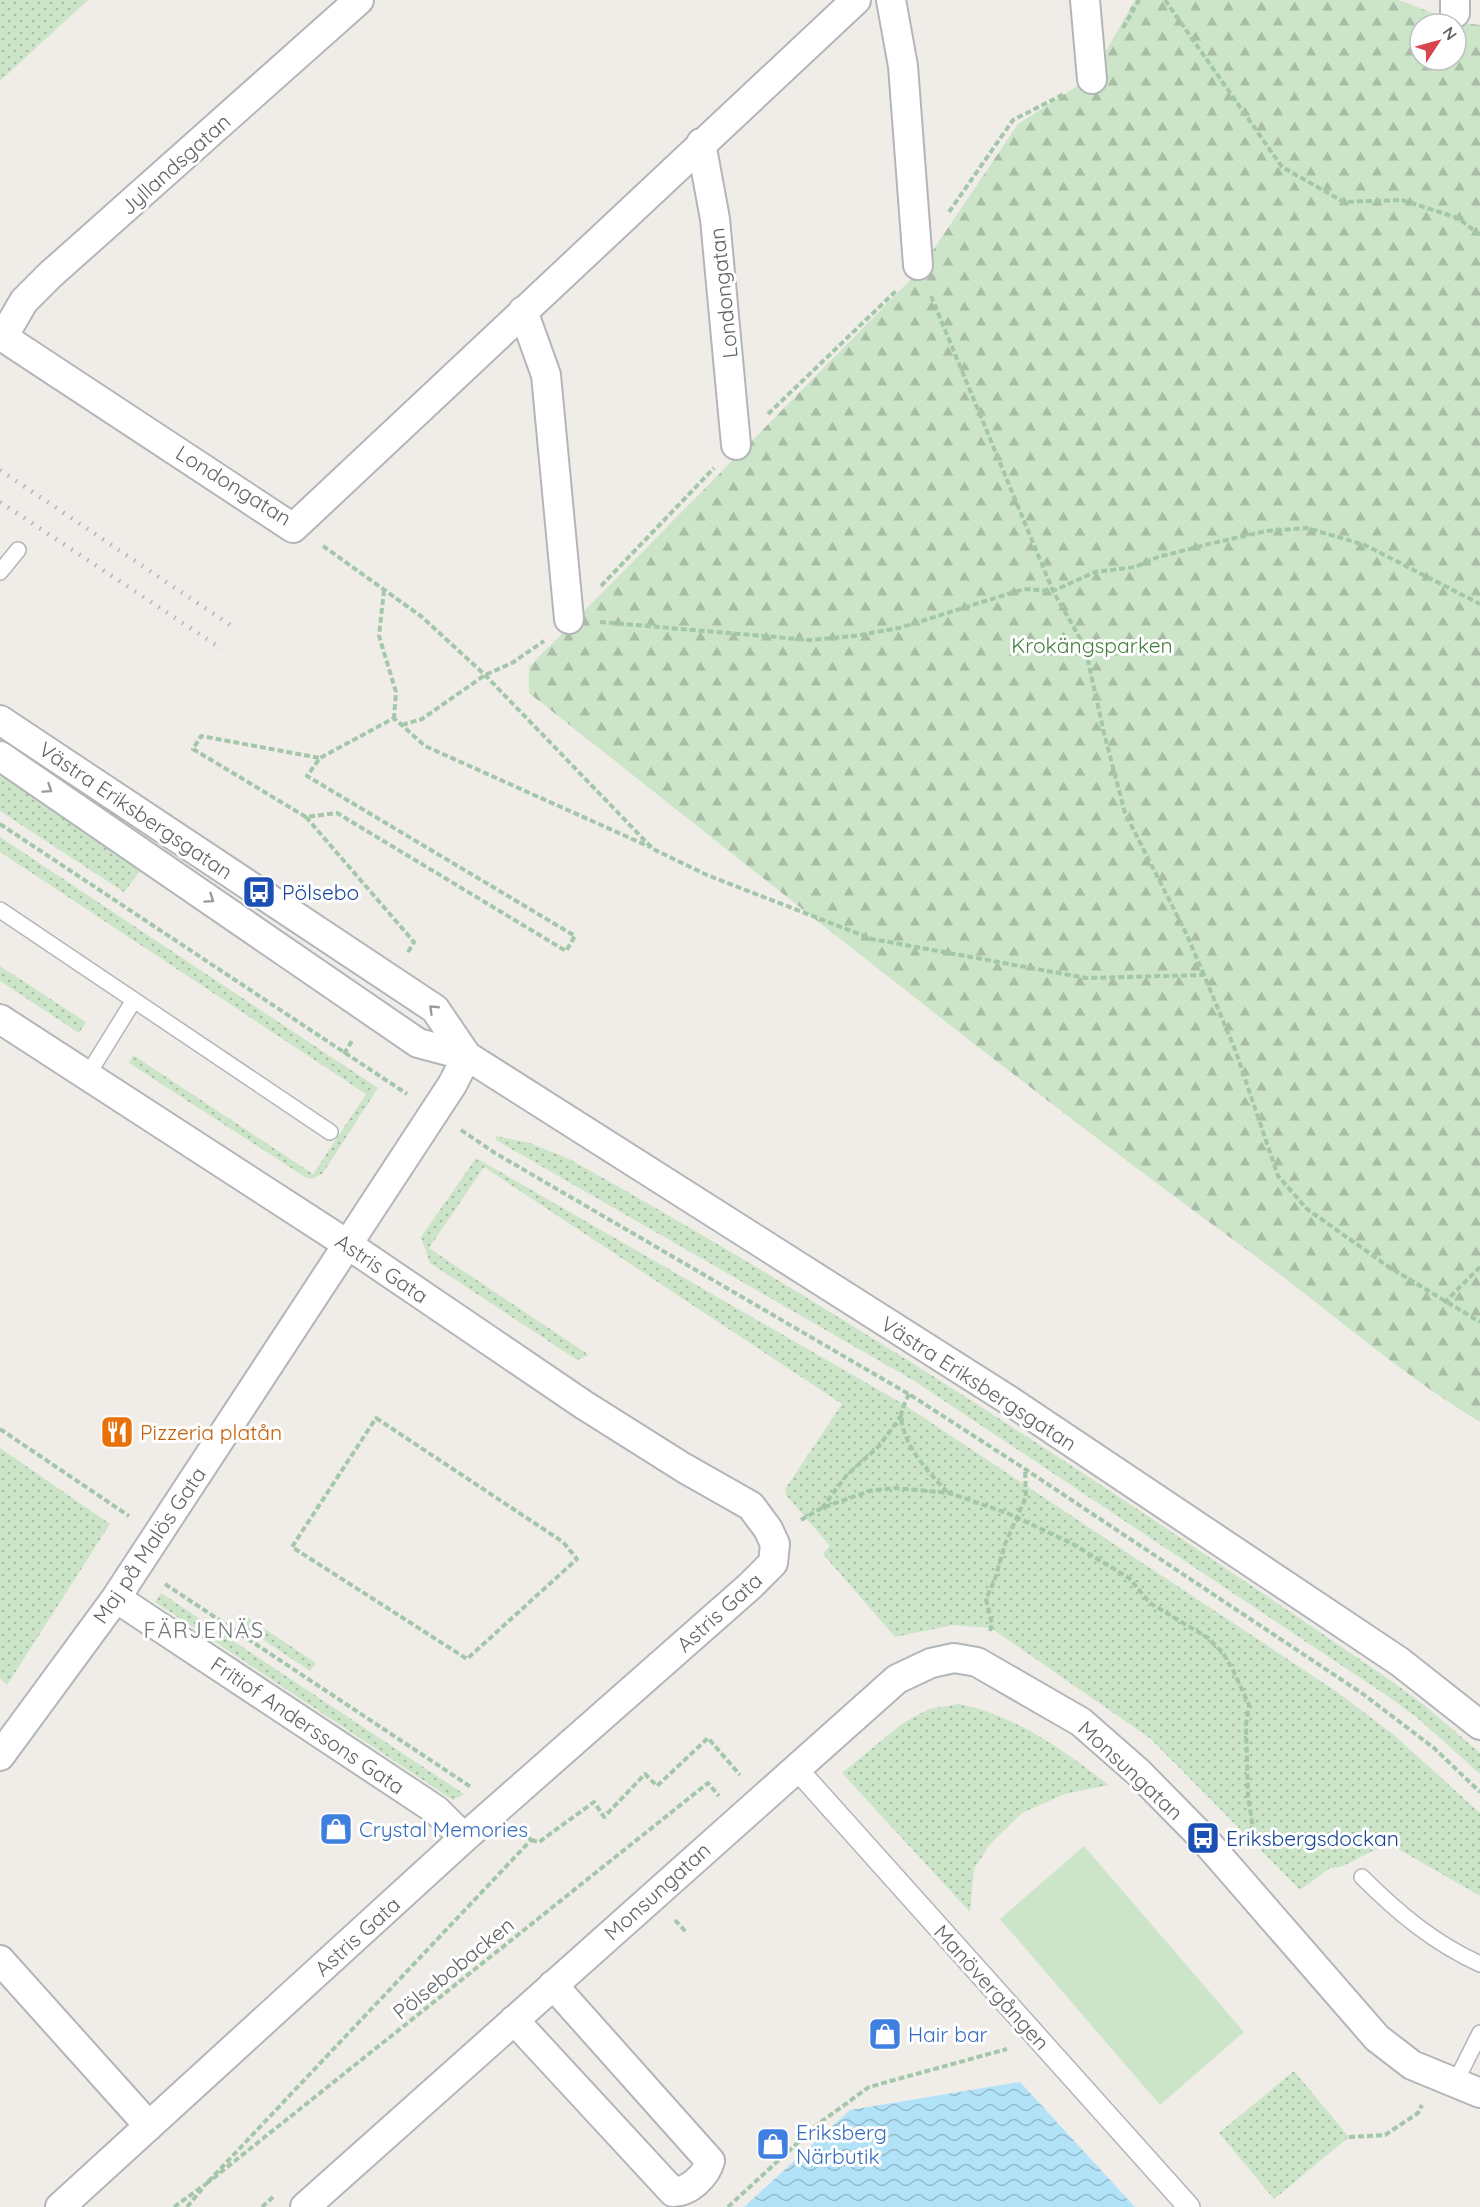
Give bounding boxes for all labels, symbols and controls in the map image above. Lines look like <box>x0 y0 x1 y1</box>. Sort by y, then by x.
north arrow <box>1408 12 1468 72</box>
text: N <box>1439 23 1462 44</box>
street label: Jyllandsgatan <box>115 108 235 220</box>
street label: Londongatan <box>703 226 743 360</box>
street label: Londongatan <box>171 439 297 531</box>
park label: Krokängsparken <box>1011 632 1173 658</box>
street label: Västra Eriksbergsgatan <box>34 735 238 885</box>
one-way arrow <box>42 782 53 793</box>
bus stop icon: Pölsebo <box>241 874 277 910</box>
place label: Pölsebo <box>282 879 359 905</box>
one-way arrow <box>203 892 214 903</box>
one-way arrow <box>429 1005 440 1016</box>
street label: Astris Gata <box>331 1228 433 1308</box>
street label: Västra Eriksbergsgatan <box>876 1310 1082 1456</box>
restaurant icon: Pizzeria platån <box>99 1414 135 1450</box>
place label: Pizzeria platån <box>140 1419 282 1445</box>
street label: Maj på Malös Gata <box>87 1462 211 1628</box>
street label: Astris Gata <box>671 1567 767 1657</box>
district label: FÄRJENÄS <box>143 1616 265 1644</box>
street label: Fritiof Anderssons Gata <box>206 1651 410 1799</box>
street label: Monsungatan <box>1073 1715 1189 1825</box>
shop icon: Crystal Memories <box>318 1811 354 1847</box>
place label: Crystal Memories <box>359 1816 528 1842</box>
bus stop icon: Eriksbergsdockan <box>1185 1820 1221 1856</box>
place label: Eriksbergsdockan <box>1226 1825 1399 1851</box>
street label: Monsungatan <box>599 1837 715 1945</box>
street label: Astris Gata <box>309 1891 405 1981</box>
street label: Pölsebobacken <box>387 1911 519 2025</box>
street label: Manövergången <box>929 1919 1055 2055</box>
shop icon: Hair bar <box>867 2016 903 2052</box>
place label: Hair bar <box>908 2021 988 2047</box>
place label: Eriksberg Närbutik <box>796 2119 887 2169</box>
shop icon: Eriksberg Närbutik <box>755 2126 791 2162</box>

